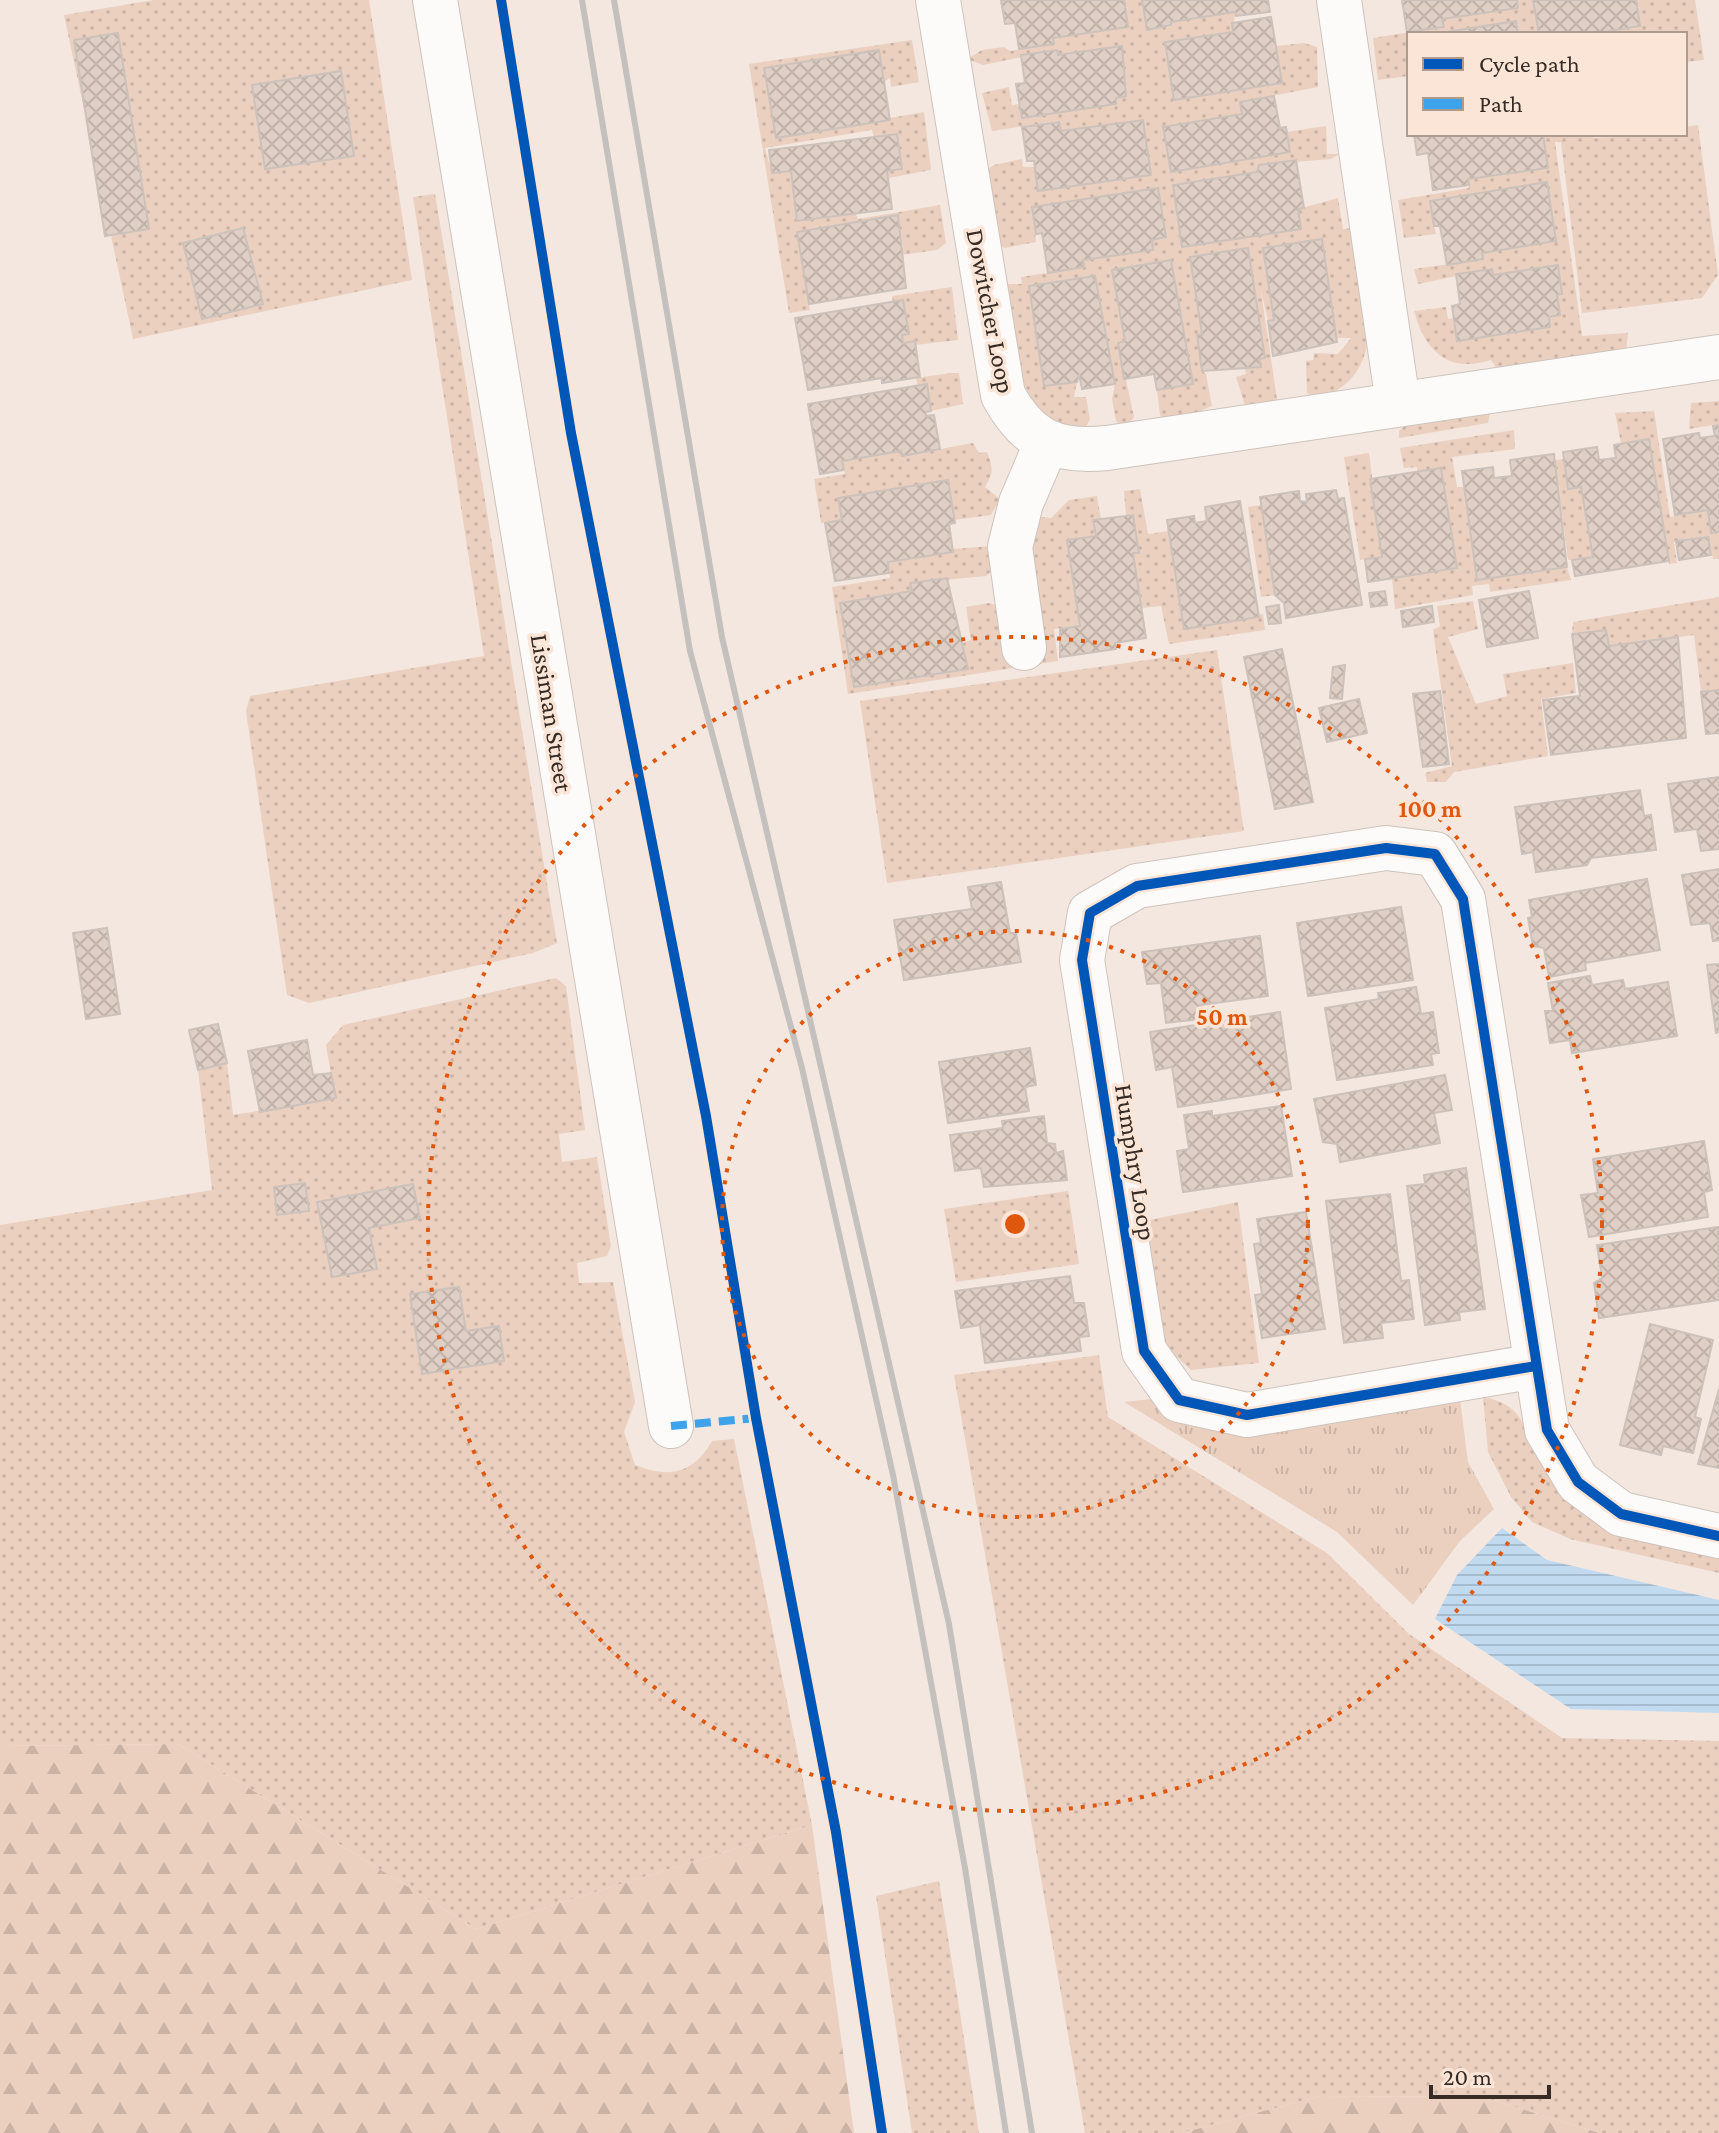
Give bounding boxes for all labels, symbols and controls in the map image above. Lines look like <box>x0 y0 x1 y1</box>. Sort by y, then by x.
legend <box>1407 32 1687 136</box>
text: Cycle path <box>1479 50 1580 77</box>
text: Path <box>1479 90 1523 117</box>
street label: Dowitcher Loop <box>960 226 1021 396</box>
street label: Lissiman Street <box>525 632 578 795</box>
text: 100 m <box>1398 795 1462 822</box>
text: 50 m <box>1196 1003 1248 1030</box>
street label: Humphry Loop <box>1109 1082 1162 1242</box>
centre of rings <box>1001 1210 1029 1238</box>
scale bar <box>1431 2049 1549 2099</box>
text: 20 m <box>1443 2063 1492 2090</box>

